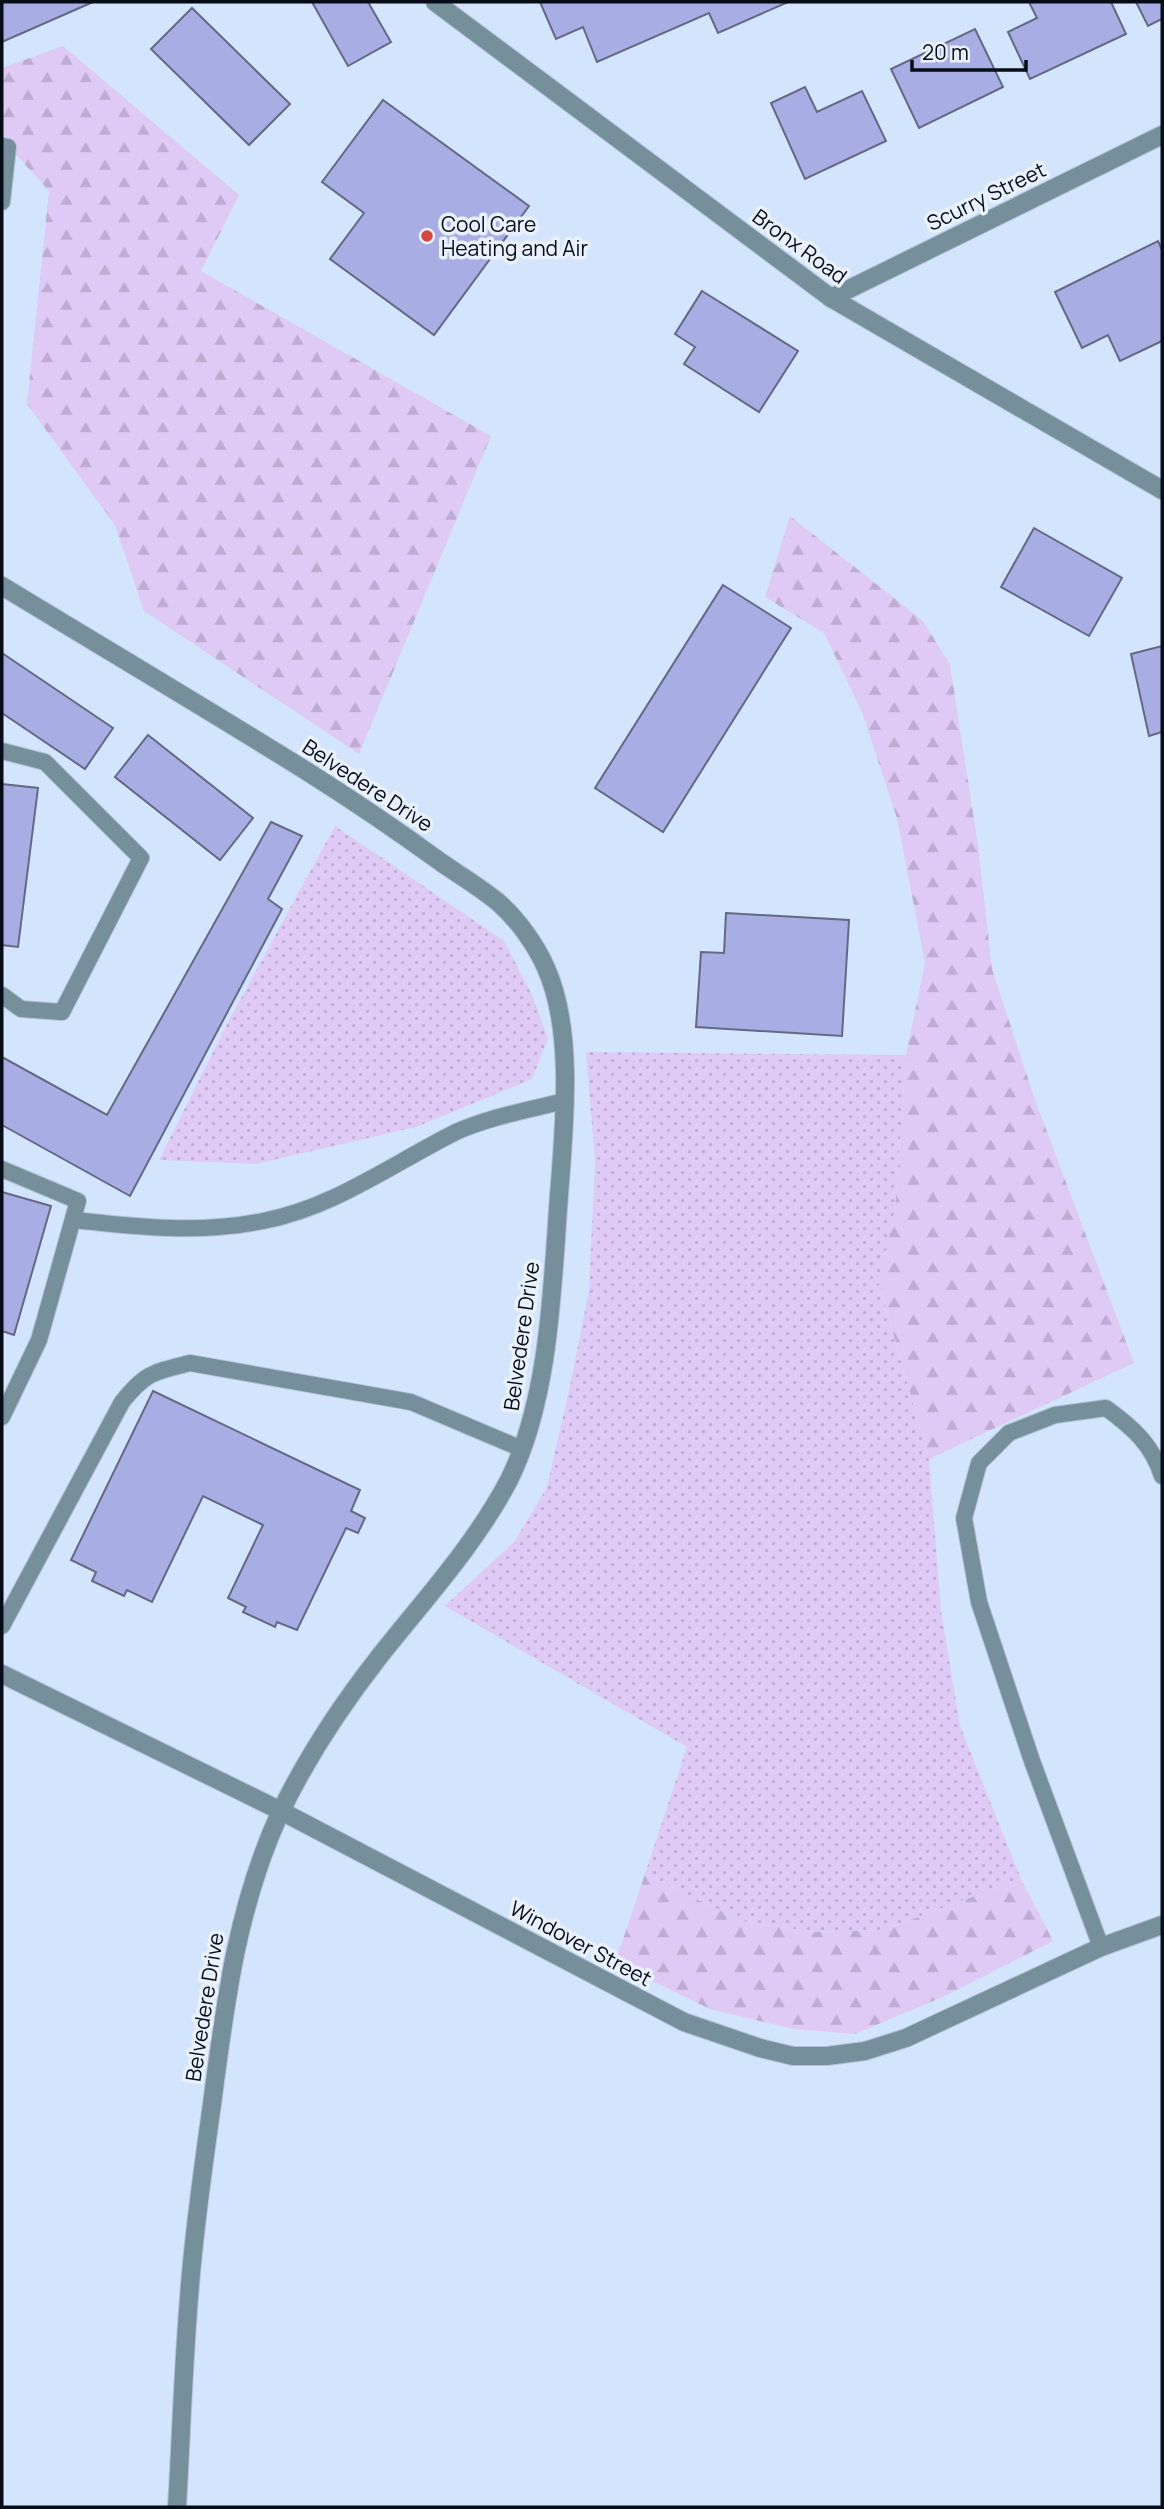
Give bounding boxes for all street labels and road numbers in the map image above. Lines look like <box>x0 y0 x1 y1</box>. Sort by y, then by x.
street label: Scurry Street <box>922 155 1050 237</box>
street label: Bronx Road <box>747 202 853 290</box>
street label: Belvedere Drive <box>297 732 439 838</box>
street label: Belvedere Drive <box>497 1260 545 1412</box>
street label: Windover Street <box>505 1894 657 1992</box>
street label: Belvedere Drive <box>178 1931 230 2083</box>

